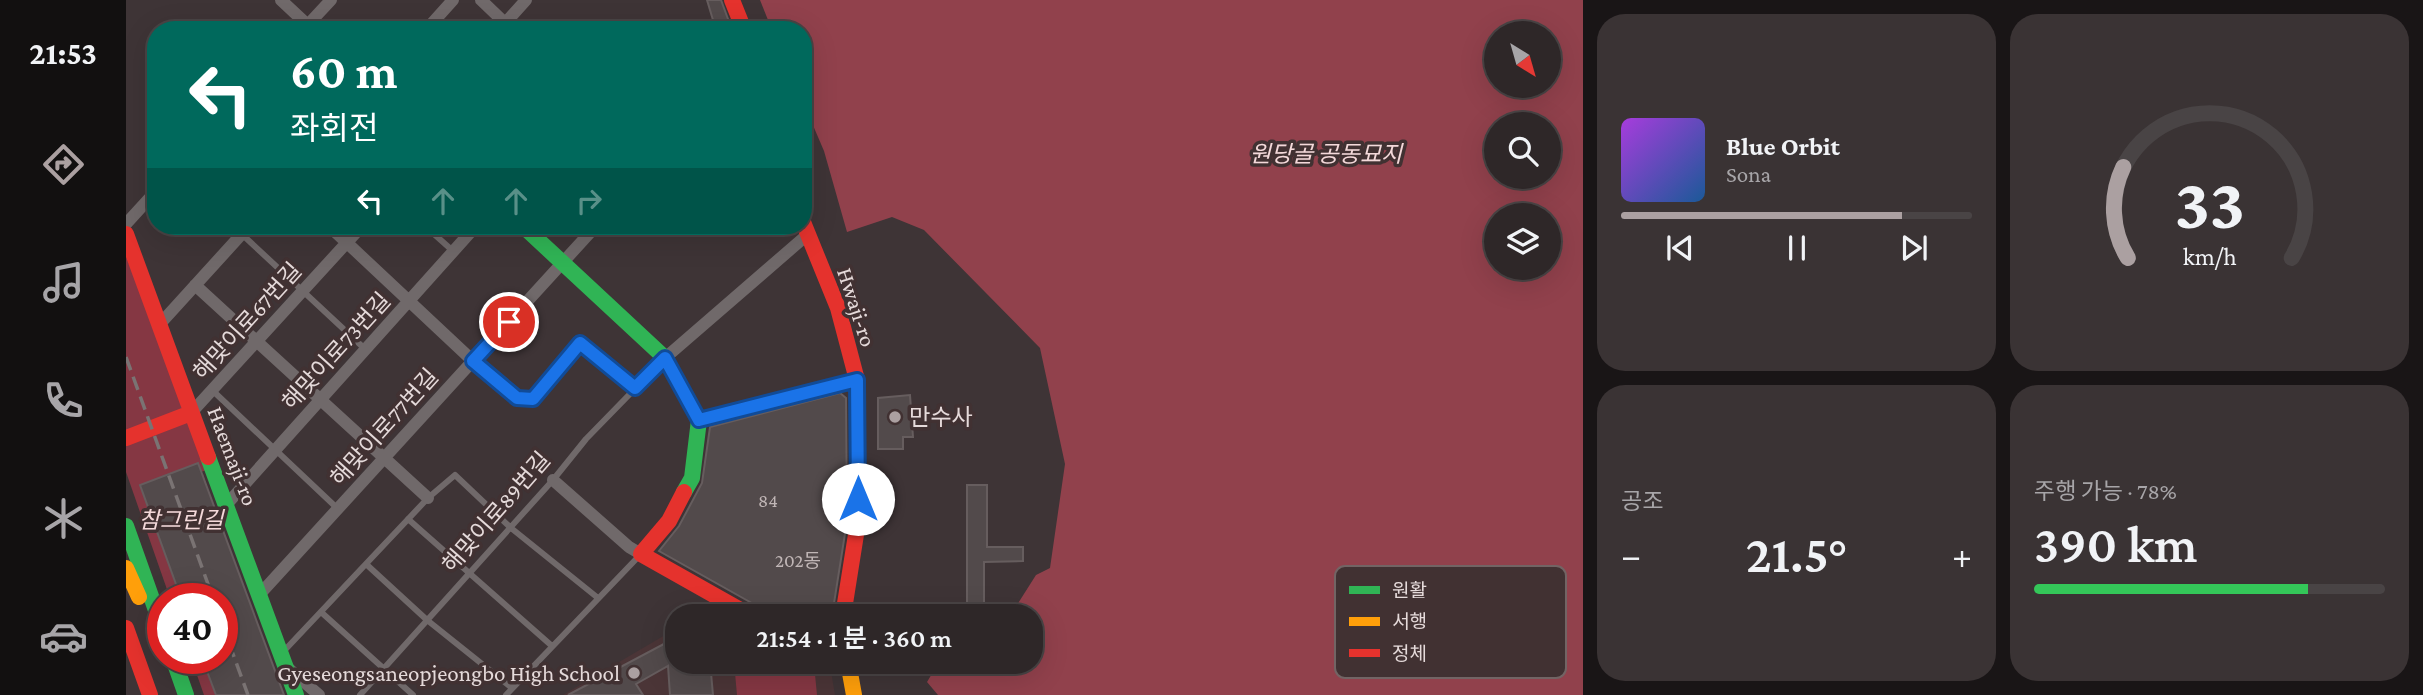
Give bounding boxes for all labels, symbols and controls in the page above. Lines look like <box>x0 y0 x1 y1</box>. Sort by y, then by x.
north arrow <box>1484 21 1561 98</box>
map controls <box>1484 21 1561 280</box>
text: 21:53 <box>29 35 97 71</box>
text: 60 m <box>290 44 397 99</box>
icon: left <box>175 49 266 140</box>
text: 좌회전 <box>290 110 378 146</box>
button: search <box>1484 112 1561 189</box>
text: Blue Orbit <box>1726 132 1840 161</box>
icon: directions <box>39 140 88 189</box>
park label: 원당골 공동묘지 <box>1250 141 1404 167</box>
text: Sona <box>1726 161 1771 187</box>
text: 33 <box>2174 164 2245 245</box>
icon: left <box>351 182 389 220</box>
icon: ahead <box>424 182 462 220</box>
icon: ahead <box>497 182 535 220</box>
icon: right <box>570 182 608 220</box>
button: layers <box>1484 203 1561 280</box>
icon: previous <box>1661 229 1699 267</box>
icon: pause <box>1778 229 1816 267</box>
icon: next <box>1895 229 1933 267</box>
text: km/h <box>2183 243 2236 270</box>
street label: 해맞이로67번길 <box>188 257 306 385</box>
icon: music <box>39 258 88 307</box>
street label: Hwaji-ro <box>832 264 882 350</box>
street label: 해맞이로73번길 <box>277 287 395 415</box>
pin <box>479 292 539 352</box>
icon: arrive <box>490 303 528 341</box>
street label: 해맞이로77번길 <box>325 363 443 491</box>
icon: phone <box>39 376 88 425</box>
street label: Haemaji-ro <box>202 403 264 509</box>
place label: 만수사 <box>909 404 972 430</box>
marker: 만수사 <box>887 409 903 425</box>
street label: 해맞이로89번길 <box>437 447 555 577</box>
position arrow <box>821 462 895 536</box>
text: 주행 가능 · 78% <box>2034 478 2177 504</box>
text: 공조 <box>1621 488 1663 514</box>
house number: 84 <box>758 490 778 511</box>
icon: climate <box>39 494 88 543</box>
park label: 참그린길 <box>139 507 225 533</box>
text: 390 km <box>2034 515 2197 573</box>
text: 21.5° <box>1746 525 1847 583</box>
text: − <box>1621 534 1641 576</box>
text: + <box>1952 534 1972 576</box>
house number: 202동 <box>775 550 821 571</box>
legend <box>1335 566 1566 678</box>
text: 원활 <box>1392 580 1427 601</box>
speed limit sign: 40 <box>147 583 238 674</box>
text: 서행 <box>1392 611 1427 632</box>
icon: car <box>39 612 88 661</box>
text: 21:54 · 1 분 · 360 m <box>756 624 952 653</box>
text: 정체 <box>1392 643 1427 664</box>
place label: Gyeseongsaneopjeongbo High School <box>277 660 620 686</box>
marker: Gyeseongsaneopjeongbo High School <box>626 665 642 681</box>

